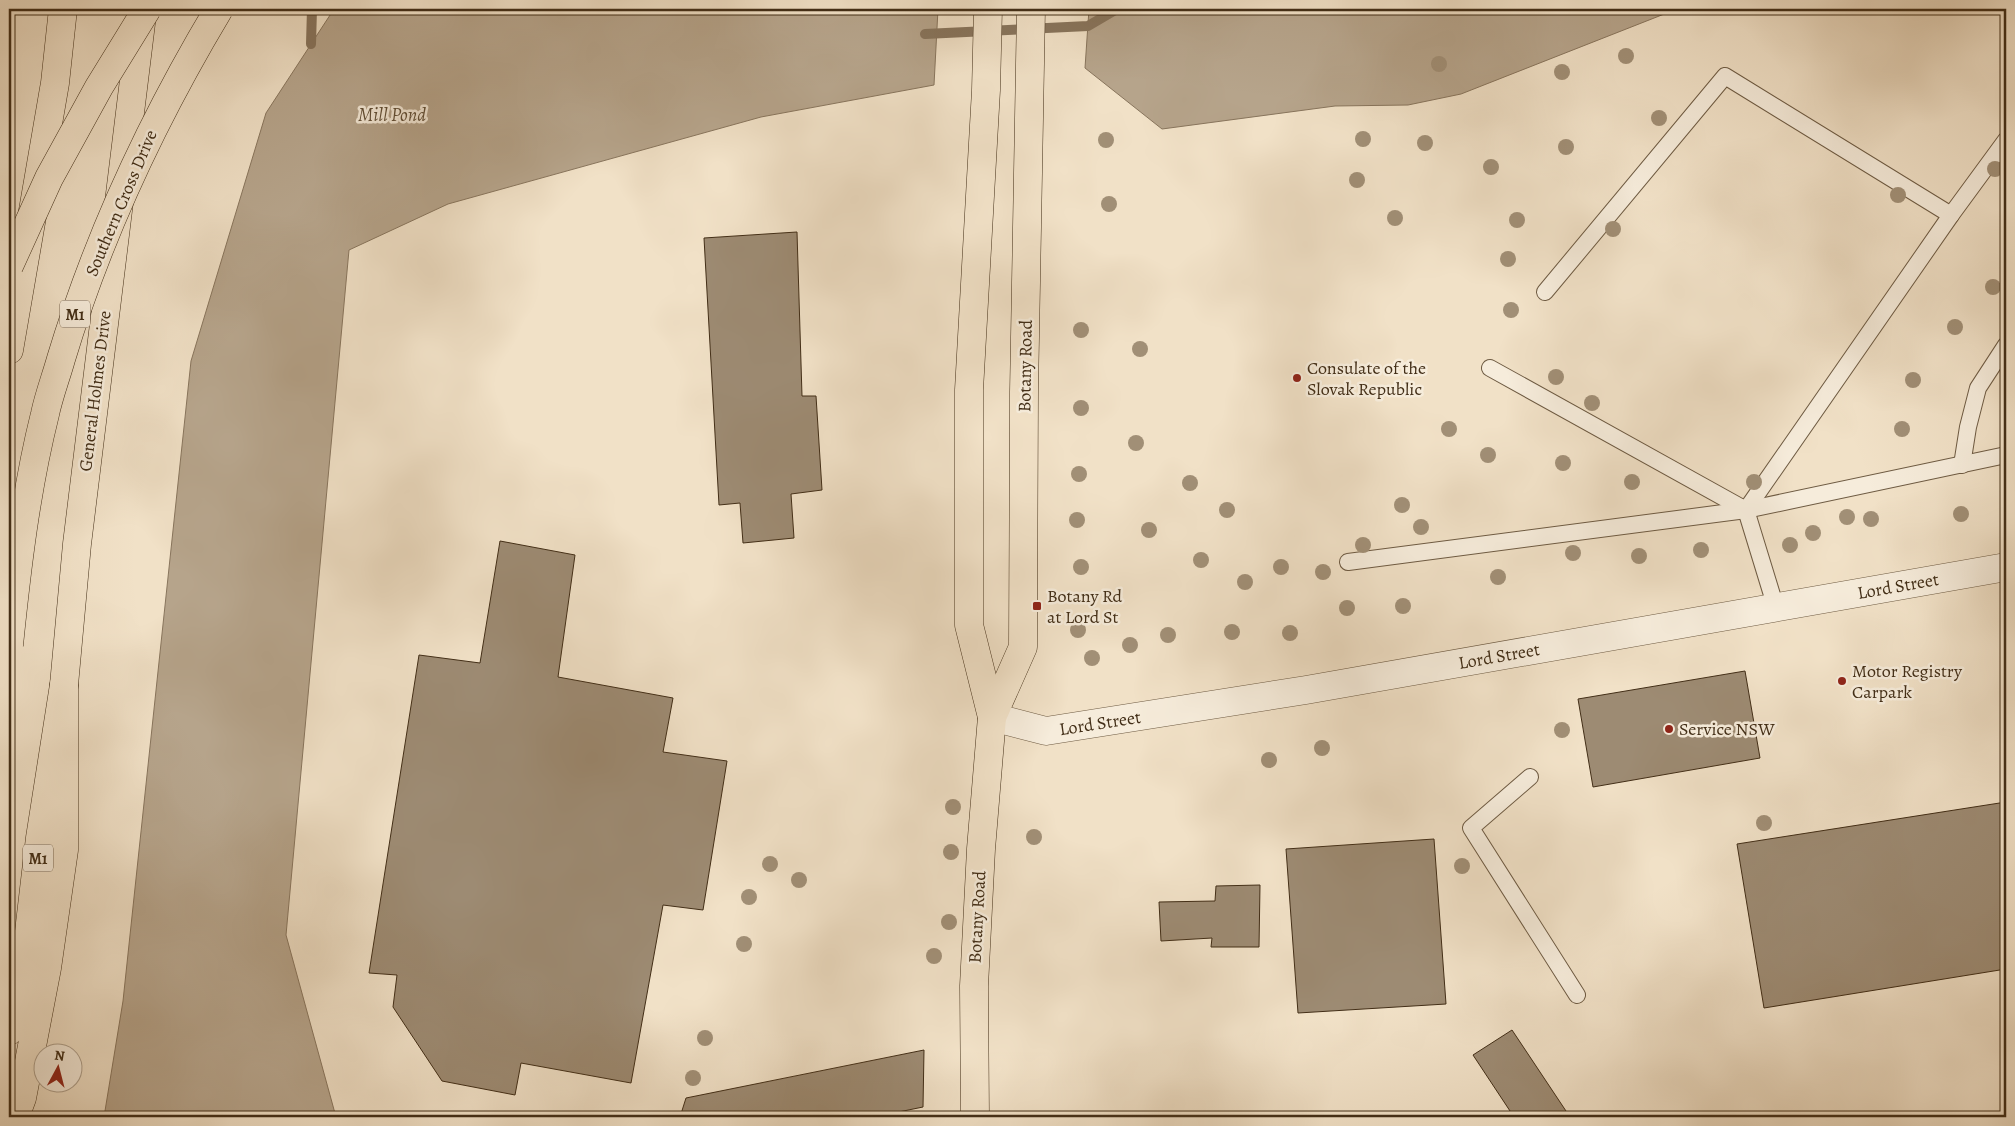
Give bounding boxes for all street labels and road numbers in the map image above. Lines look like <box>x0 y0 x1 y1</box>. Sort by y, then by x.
street label: Southern Cross Drive <box>79 126 163 280</box>
road number: M1 <box>60 300 90 328</box>
street label: General Holmes Drive <box>73 309 117 473</box>
street label: Botany Road <box>1012 319 1038 412</box>
street label: Lord Street <box>1855 567 1941 605</box>
street label: Lord Street <box>1456 637 1542 675</box>
street label: Lord Street <box>1057 705 1143 741</box>
road number: M1 <box>23 844 53 871</box>
street label: Botany Road <box>963 870 991 964</box>

